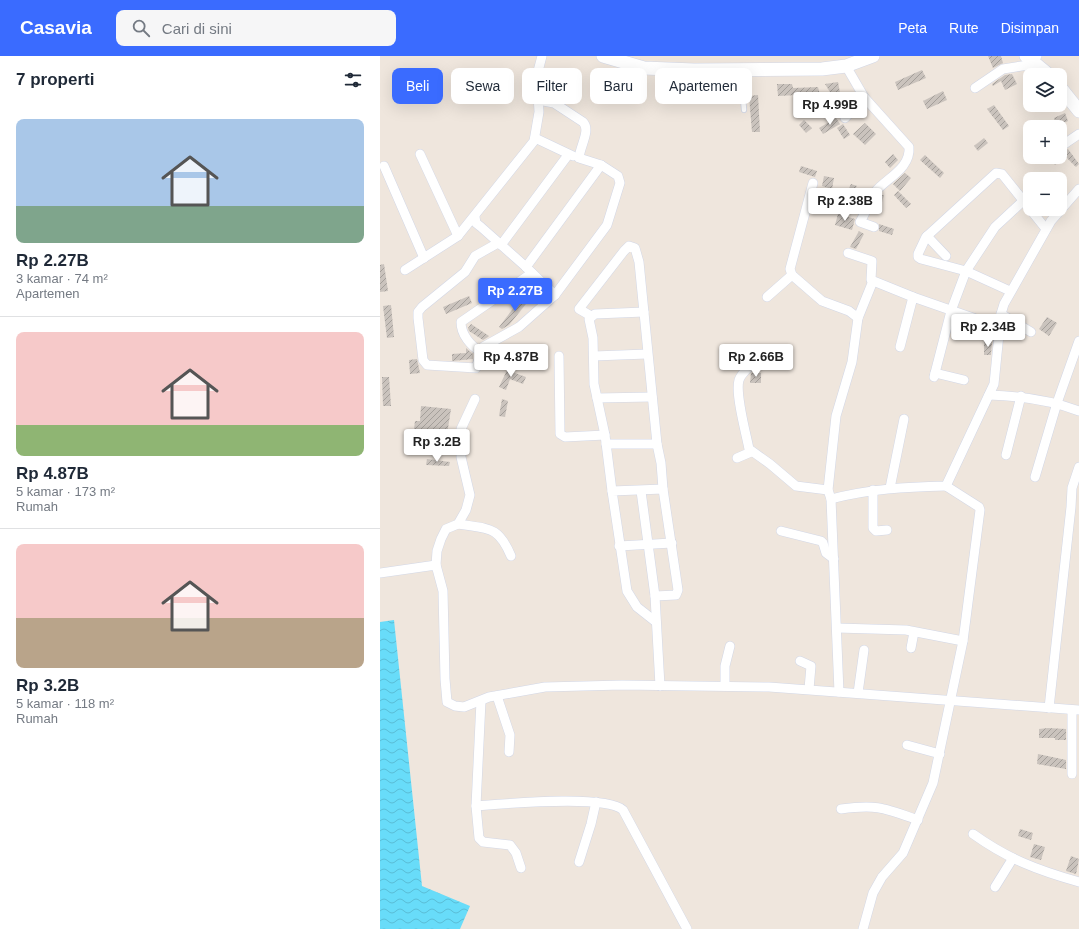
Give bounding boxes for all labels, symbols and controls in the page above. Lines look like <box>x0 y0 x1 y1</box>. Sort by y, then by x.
search box <box>116 10 396 46</box>
text: Casavia <box>20 17 92 38</box>
icon: search <box>130 17 152 39</box>
text: Cari di sini <box>162 20 232 37</box>
text: Peta <box>898 20 927 36</box>
text: Rute <box>949 20 979 36</box>
text: Disimpan <box>1001 20 1059 36</box>
chip: Beli <box>392 68 443 104</box>
chip: Sewa <box>451 68 514 104</box>
chip: Filter <box>522 68 582 104</box>
chip: Baru <box>590 68 647 104</box>
chip: Apartemen <box>655 68 752 104</box>
map controls <box>1023 68 1067 216</box>
button: layers <box>1023 68 1067 112</box>
icon: filters <box>342 69 364 91</box>
text: 7 properti <box>16 70 94 89</box>
pin: Rp 4.99B <box>789 92 871 126</box>
text: Rp 4.99B <box>802 97 858 112</box>
button: + <box>1023 120 1067 164</box>
icon: home <box>154 145 226 217</box>
button: − <box>1023 172 1067 216</box>
pin: Rp 2.38B <box>804 188 886 222</box>
text: Rp 2.38B <box>817 193 873 208</box>
text: Rp 2.27B <box>16 251 89 270</box>
text: 3 kamar · 74 m² <box>16 271 108 286</box>
pin: Rp 2.27B <box>474 278 556 312</box>
text: Rp 2.27B <box>487 283 543 298</box>
text: Apartemen <box>16 286 80 301</box>
pin: Rp 2.34B <box>947 314 1029 348</box>
text: Rp 2.34B <box>960 319 1016 334</box>
pin: Rp 4.87B <box>470 344 552 378</box>
pin: Rp 2.66B <box>715 344 797 378</box>
text: Rp 4.87B <box>483 349 539 364</box>
text: Rp 2.66B <box>728 349 784 364</box>
icon: home <box>154 358 226 430</box>
pin: Rp 3.2B <box>400 429 474 463</box>
text: Rp 3.2B <box>413 434 461 449</box>
text: Rp 4.87B <box>16 464 89 483</box>
text: 5 kamar · 173 m² <box>16 484 115 499</box>
text: Rumah <box>16 499 58 514</box>
icon: home <box>154 570 226 642</box>
text: Rp 3.2B <box>16 676 79 695</box>
text: 5 kamar · 118 m² <box>16 696 114 711</box>
text: Rumah <box>16 711 58 726</box>

